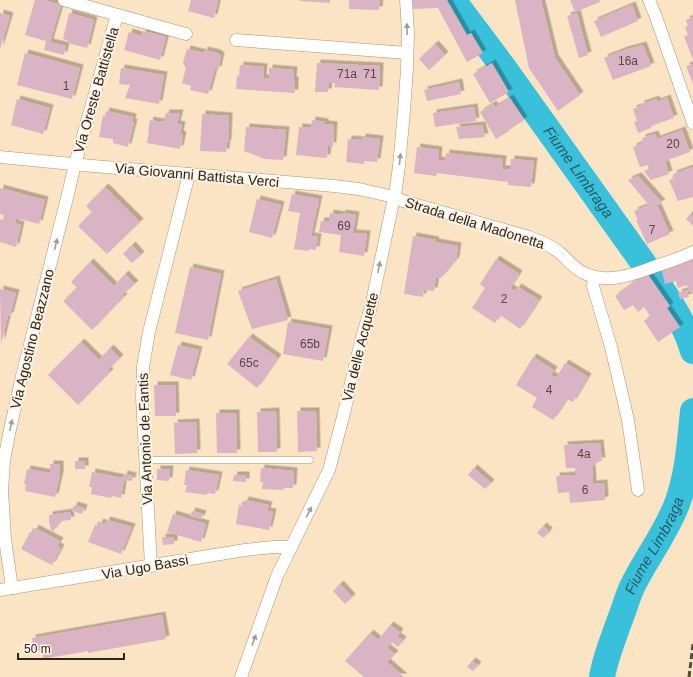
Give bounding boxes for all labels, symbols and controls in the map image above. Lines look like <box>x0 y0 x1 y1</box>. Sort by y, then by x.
one-way arrow <box>404 23 411 35</box>
street label: Via Oreste Battistella <box>70 25 122 155</box>
house number: 16a <box>618 54 638 68</box>
house number: 71a <box>337 67 357 81</box>
house number: 71 <box>363 67 377 81</box>
house number: 1 <box>63 79 70 93</box>
water label: Fiume Limbraga <box>540 123 617 221</box>
house number: 20 <box>666 137 680 151</box>
one-way arrow <box>396 153 403 165</box>
street label: Via Giovanni Battista Verci <box>114 160 280 190</box>
street label: Strada della Madonetta <box>403 194 547 252</box>
house number: 69 <box>337 219 351 233</box>
house number: 7 <box>649 223 656 237</box>
one-way arrow <box>53 238 59 251</box>
one-way arrow <box>377 261 383 273</box>
street label: Via Agostino Beazzano <box>7 267 57 411</box>
street label: Via delle Acquette <box>339 291 381 403</box>
house number: 2 <box>501 292 508 306</box>
house number: 65b <box>300 337 320 351</box>
house number: 65c <box>239 356 259 370</box>
street label: Via Antonio de Fantis <box>135 373 155 505</box>
house number: 4 <box>546 383 553 397</box>
one-way arrow <box>8 419 14 431</box>
house number: 4a <box>577 447 591 461</box>
house number: 6 <box>582 483 589 497</box>
water label: Fiume Limbraga <box>621 495 687 597</box>
one-way arrow <box>305 506 312 518</box>
street label: Via Ugo Bassi <box>100 552 190 582</box>
one-way arrow <box>251 634 257 646</box>
scale bar <box>18 635 124 661</box>
text: 50 m <box>24 642 51 656</box>

